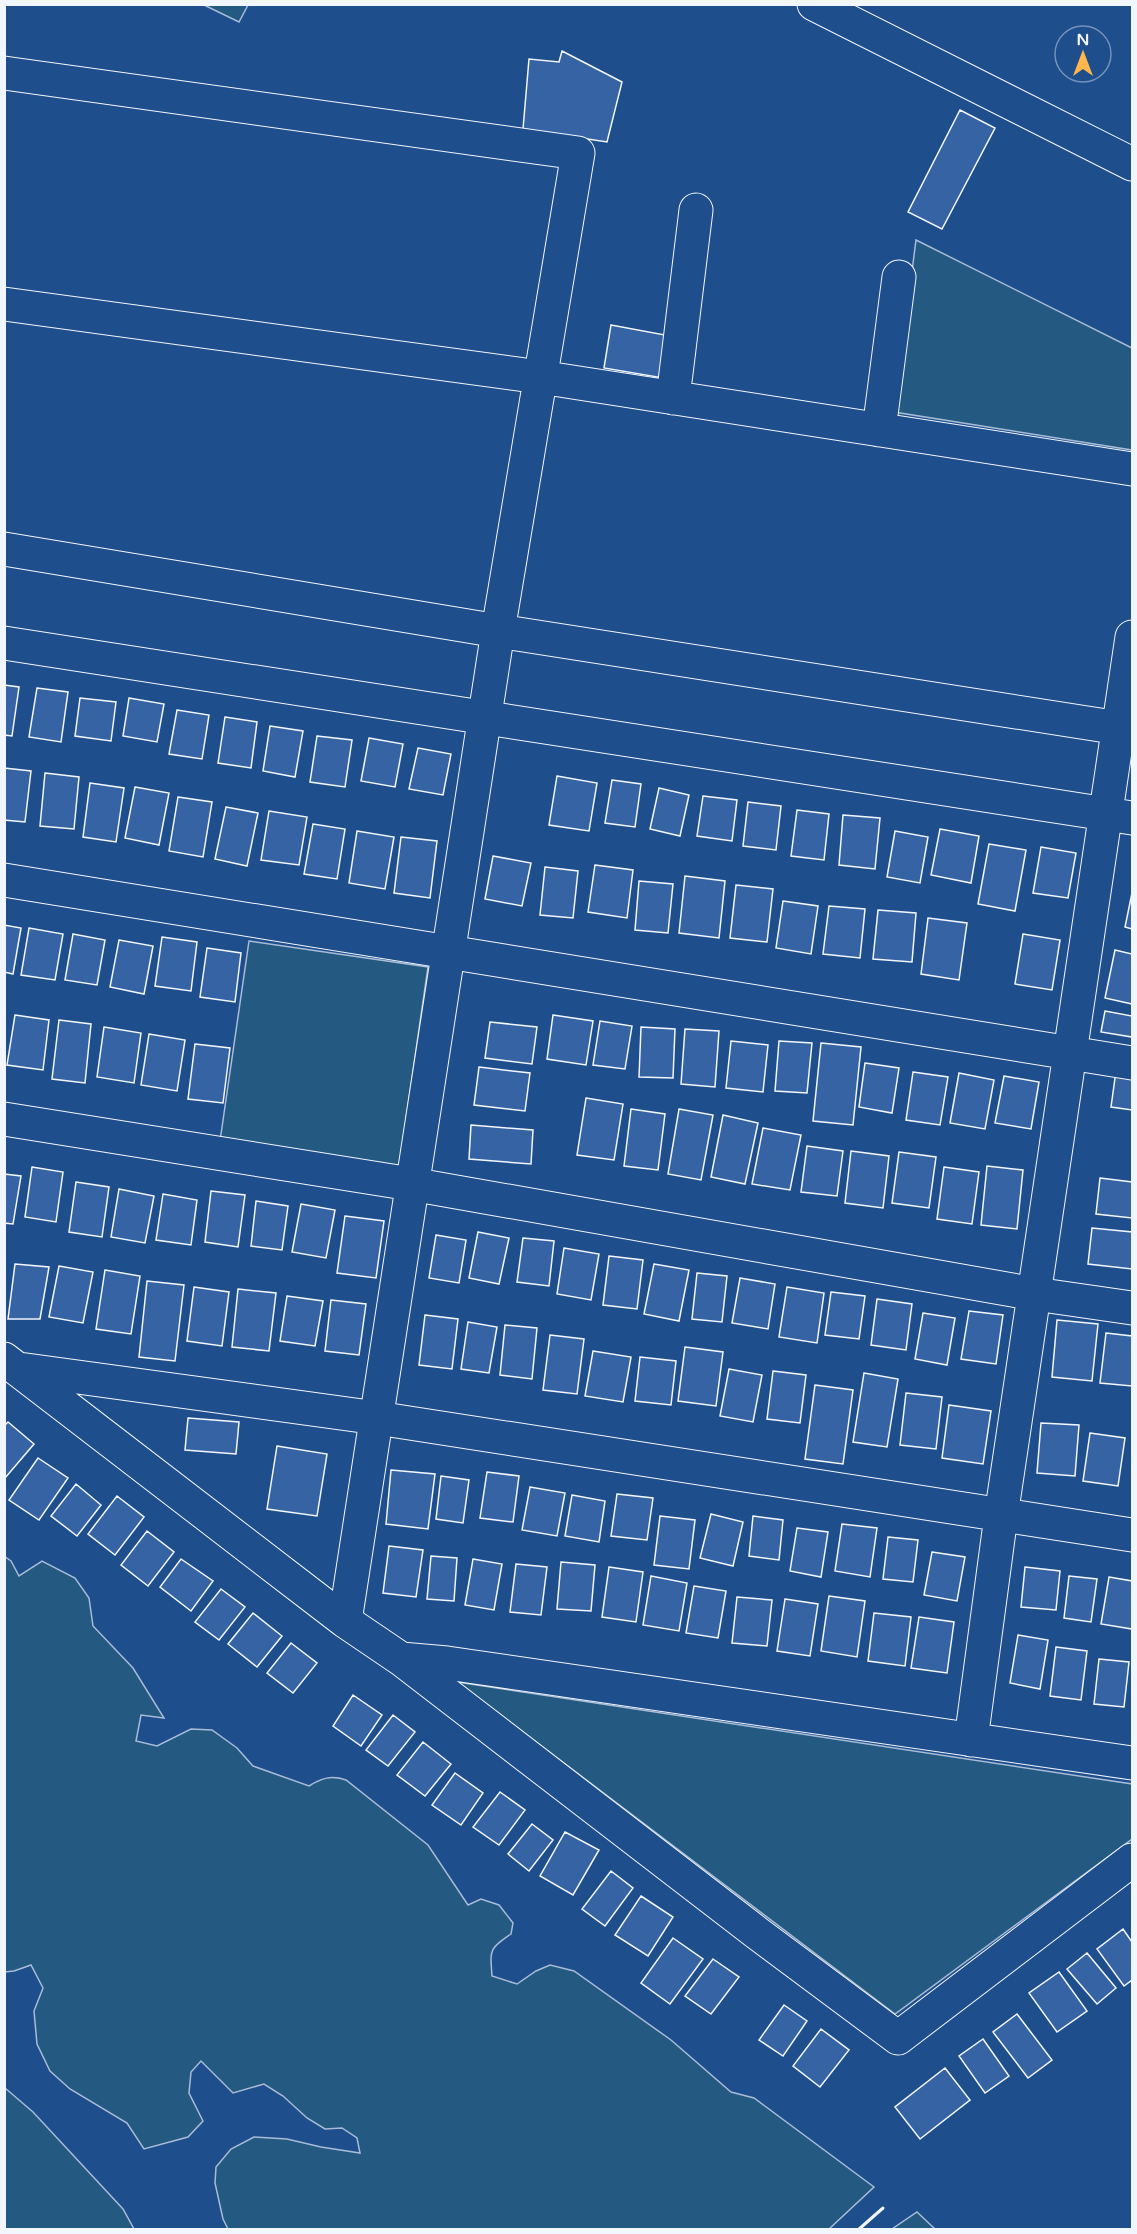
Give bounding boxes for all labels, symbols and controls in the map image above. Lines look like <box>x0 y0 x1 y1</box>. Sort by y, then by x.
north arrow <box>1053 24 1113 84</box>
text: N <box>1077 30 1089 50</box>

